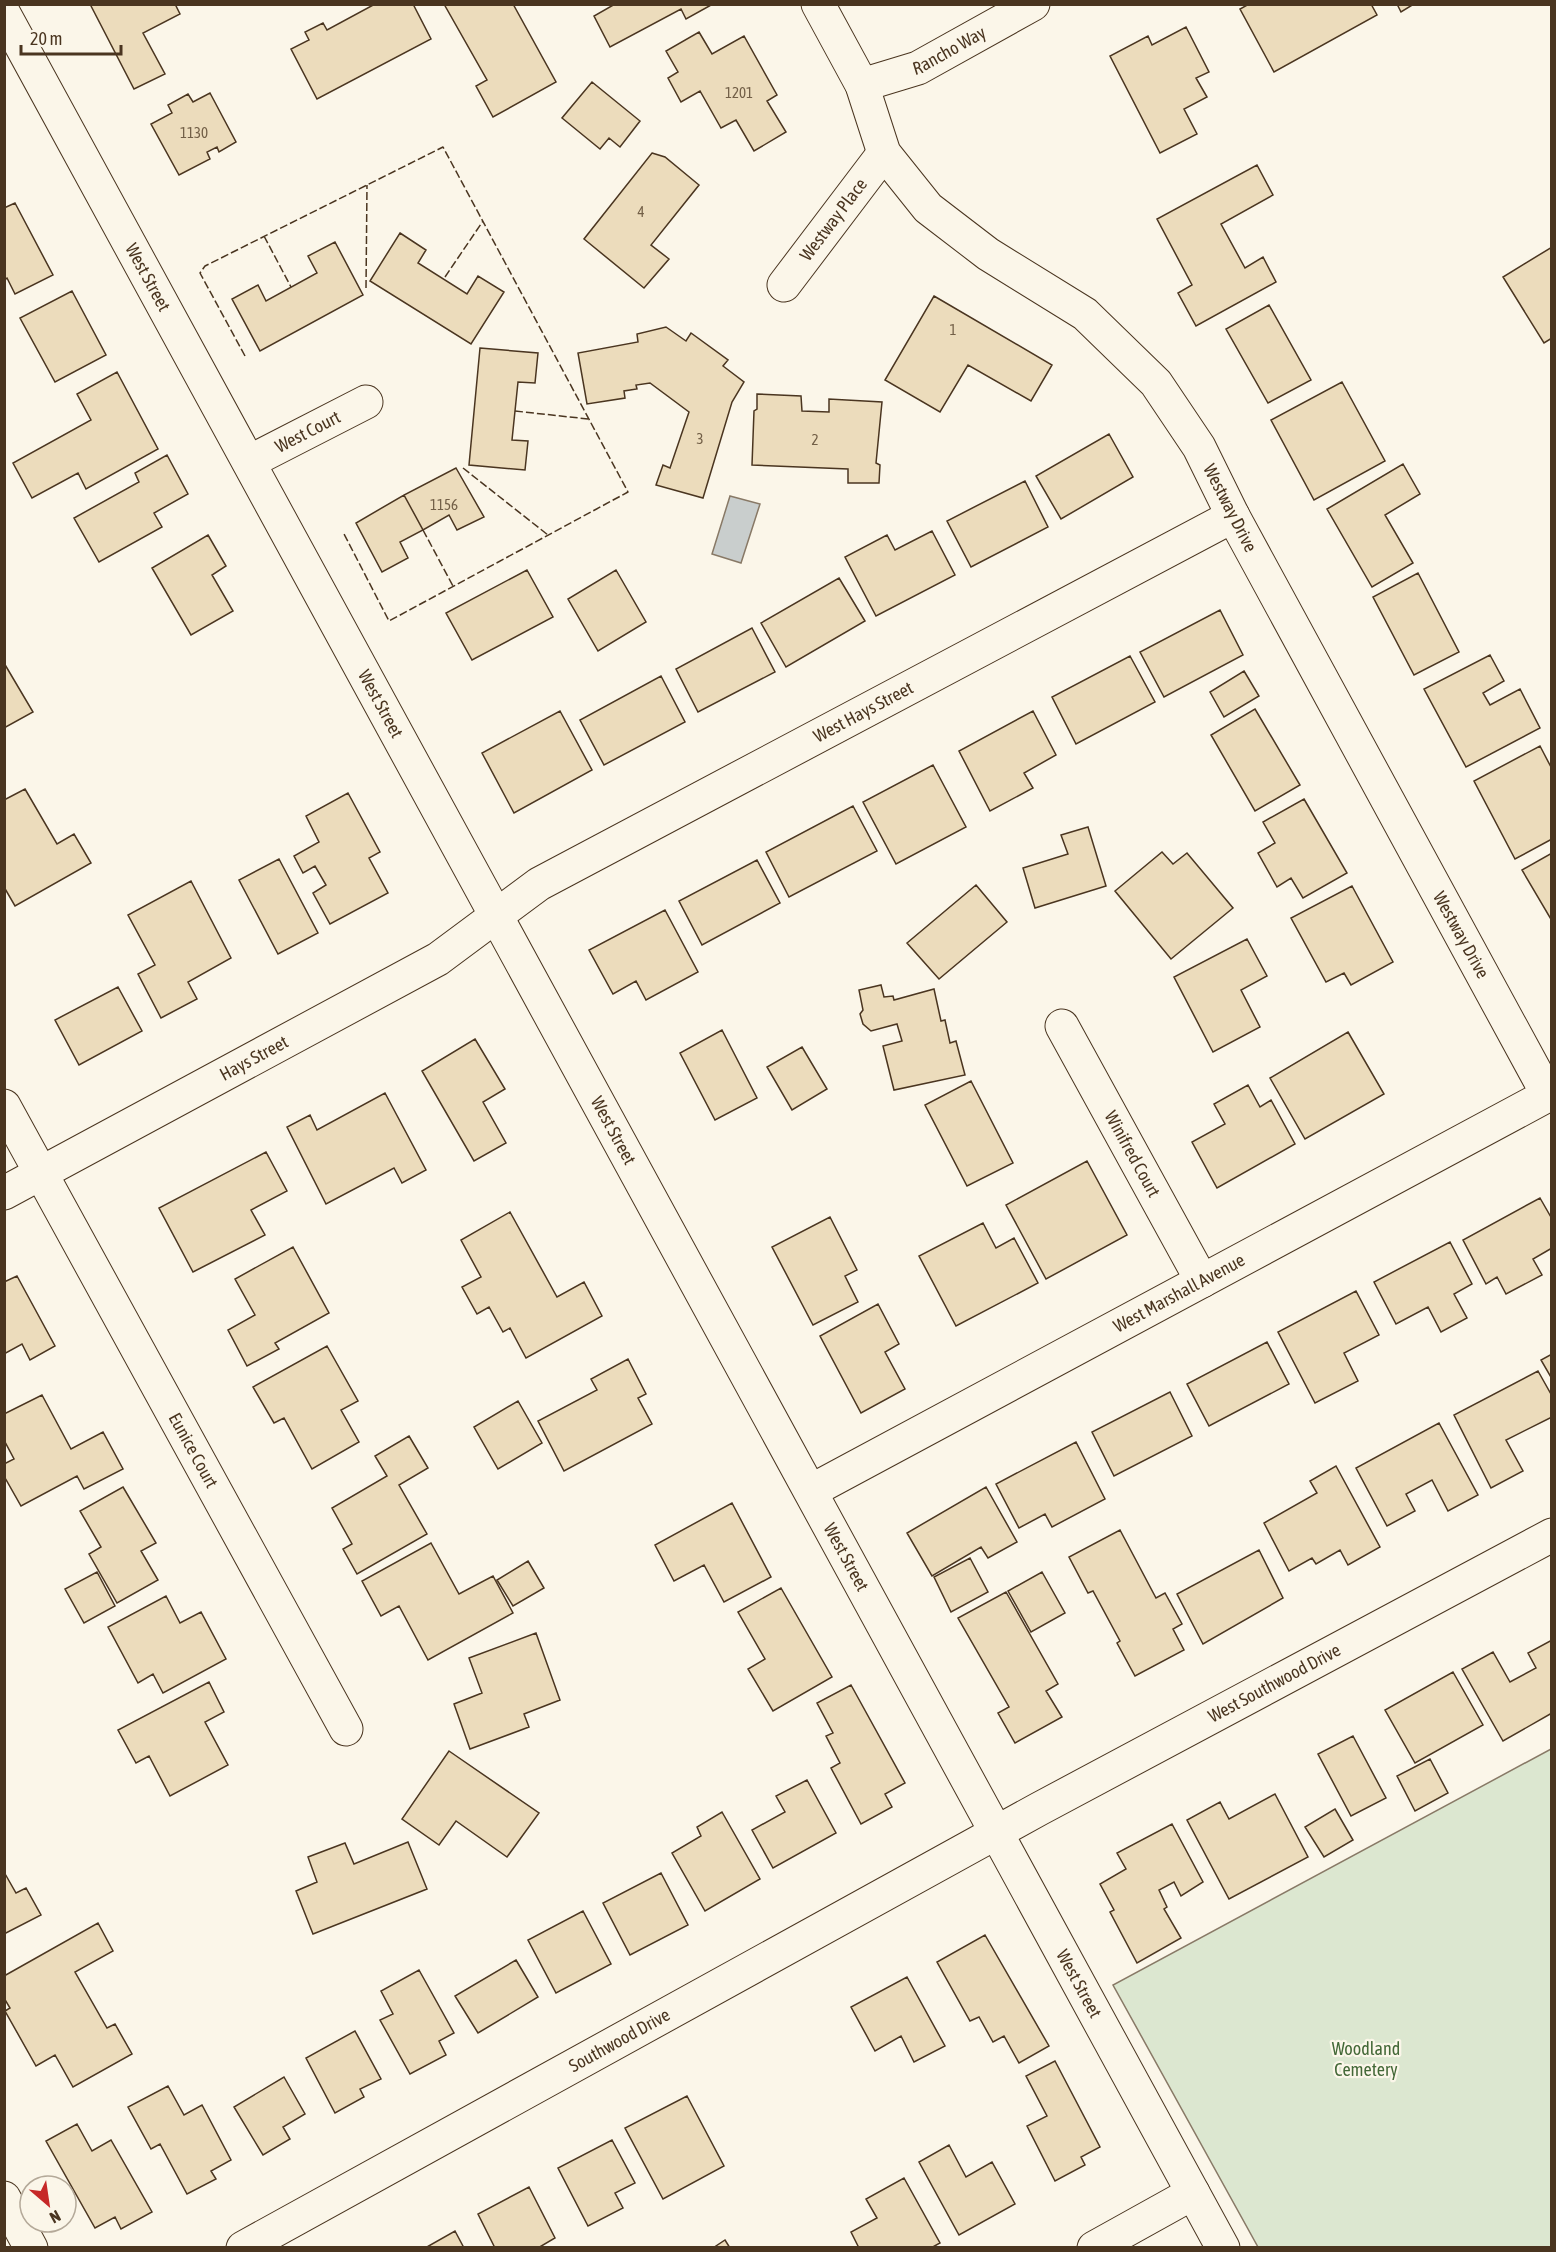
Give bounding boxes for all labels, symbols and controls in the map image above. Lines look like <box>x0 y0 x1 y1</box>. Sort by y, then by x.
scale bar <box>21 18 122 56</box>
street label: Rancho Way <box>910 21 989 79</box>
text: 20 m <box>30 28 62 49</box>
house number: 1201 <box>725 84 753 101</box>
house number: 1130 <box>180 124 208 141</box>
street label: Westway Place <box>795 174 871 265</box>
house number: 4 <box>637 203 645 220</box>
street label: West Street <box>121 239 175 315</box>
house number: 1 <box>949 321 957 338</box>
street label: West Court <box>271 406 344 457</box>
house number: 3 <box>696 430 704 447</box>
house number: 2 <box>811 431 819 448</box>
street label: Westway Drive <box>1199 460 1262 555</box>
house number: 1156 <box>430 496 458 513</box>
street label: West Street <box>354 666 408 741</box>
street label: West Hays Street <box>810 677 916 746</box>
street label: Westway Drive <box>1429 888 1494 982</box>
street label: Hays Street <box>216 1031 292 1085</box>
street label: West Street <box>587 1093 641 1168</box>
street label: Winifred Court <box>1101 1107 1165 1200</box>
street label: West Marshall Avenue <box>1110 1249 1248 1336</box>
street label: Eunice Court <box>165 1409 223 1491</box>
street label: West Street <box>820 1519 874 1595</box>
street label: West Southwood Drive <box>1205 1639 1344 1727</box>
street label: West Street <box>1052 1946 1106 2021</box>
street label: Southwood Drive <box>565 2004 673 2076</box>
park label: Woodland Cemetery <box>1332 2038 1400 2080</box>
north arrow <box>18 2174 78 2234</box>
text: N <box>47 2207 64 2227</box>

